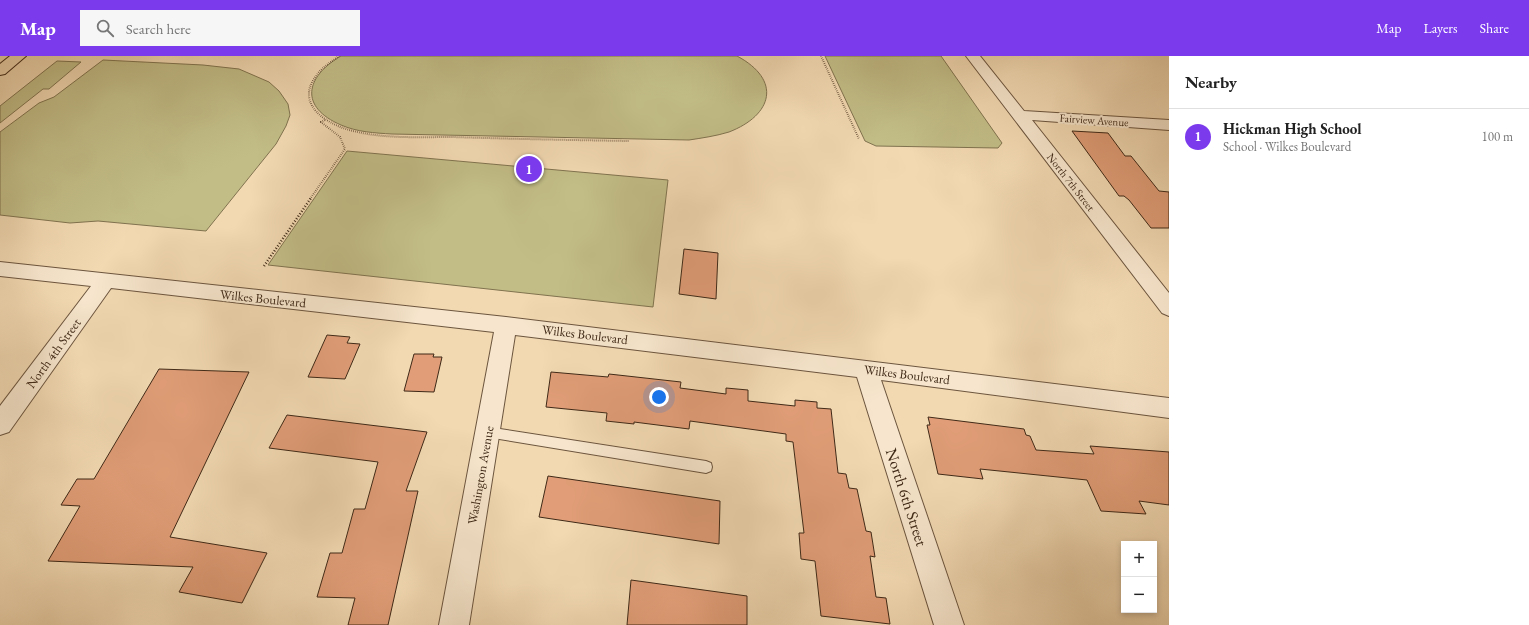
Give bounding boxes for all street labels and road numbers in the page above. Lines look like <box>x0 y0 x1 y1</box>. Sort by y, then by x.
street label: Fairview Avenue <box>1059 111 1130 129</box>
street label: North 7th Street <box>1044 150 1098 214</box>
street label: Wilkes Boulevard <box>219 286 307 312</box>
street label: North 4th Street <box>22 315 85 392</box>
street label: Wilkes Boulevard <box>541 321 629 348</box>
street label: Wilkes Boulevard <box>863 361 951 388</box>
street label: Washington Avenue <box>463 425 498 526</box>
street label: North 6th Street <box>881 446 932 549</box>

